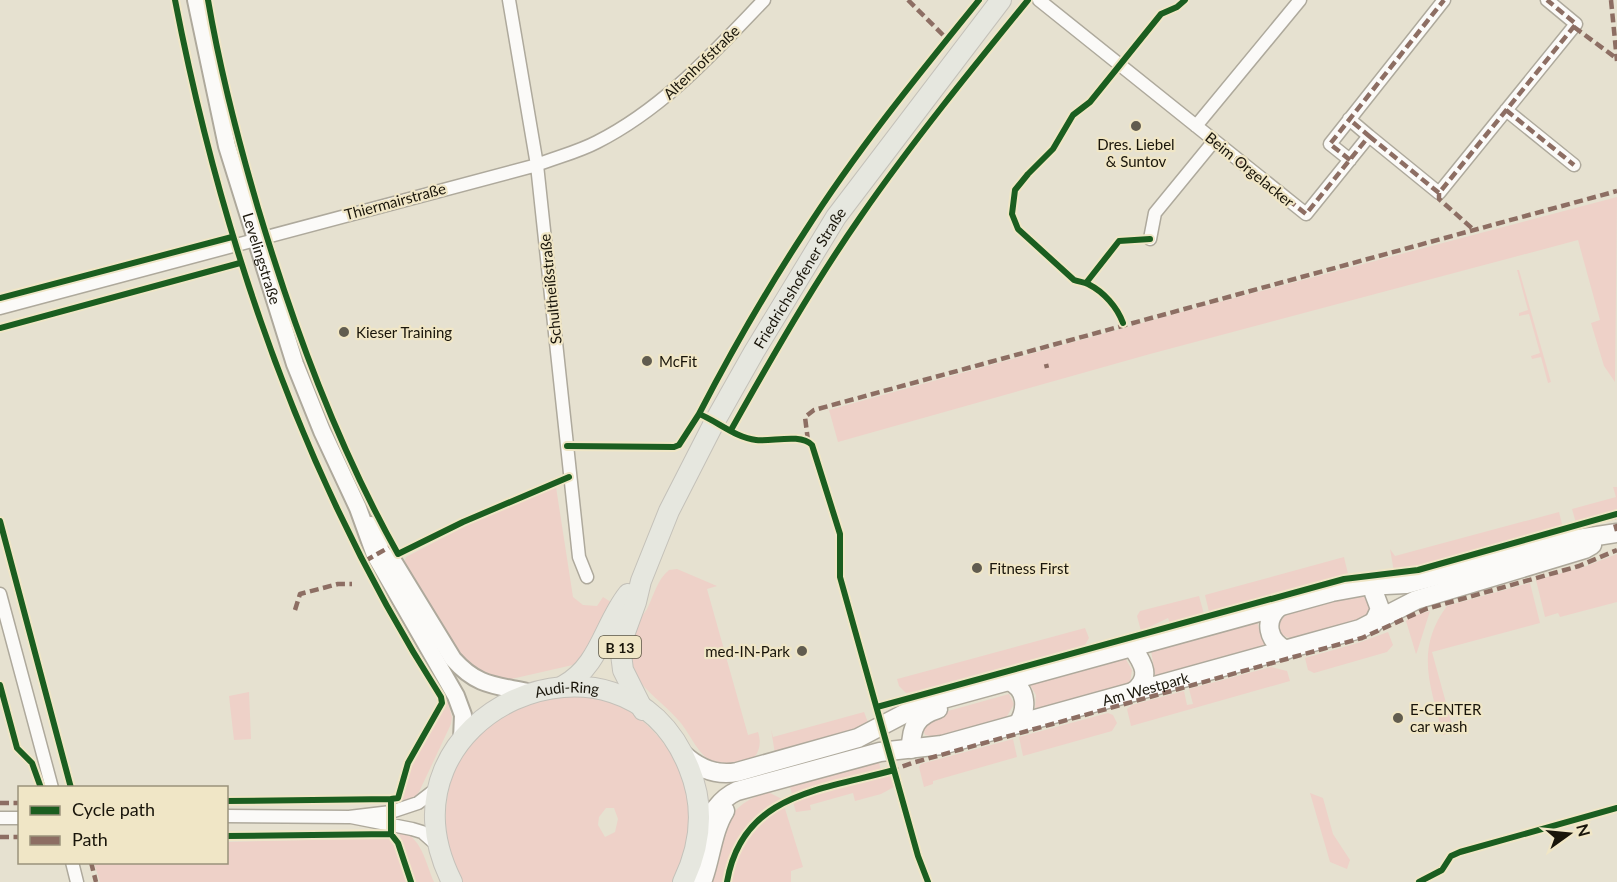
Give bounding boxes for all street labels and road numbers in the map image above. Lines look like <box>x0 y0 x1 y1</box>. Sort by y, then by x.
street label: Altenhofstraße <box>659 21 743 103</box>
street label: Beim Orgelacker <box>1202 128 1298 211</box>
street label: Thiermairstraße <box>342 179 448 223</box>
street label: Friedrichshofener Straße <box>749 204 849 352</box>
street label: Levelingstraße <box>239 210 285 307</box>
street label: Schultheißstraße <box>535 233 565 345</box>
road number: B 13 <box>599 636 641 658</box>
street label: Am Westpark <box>1100 668 1191 709</box>
street label: Audi-Ring <box>533 678 601 701</box>

